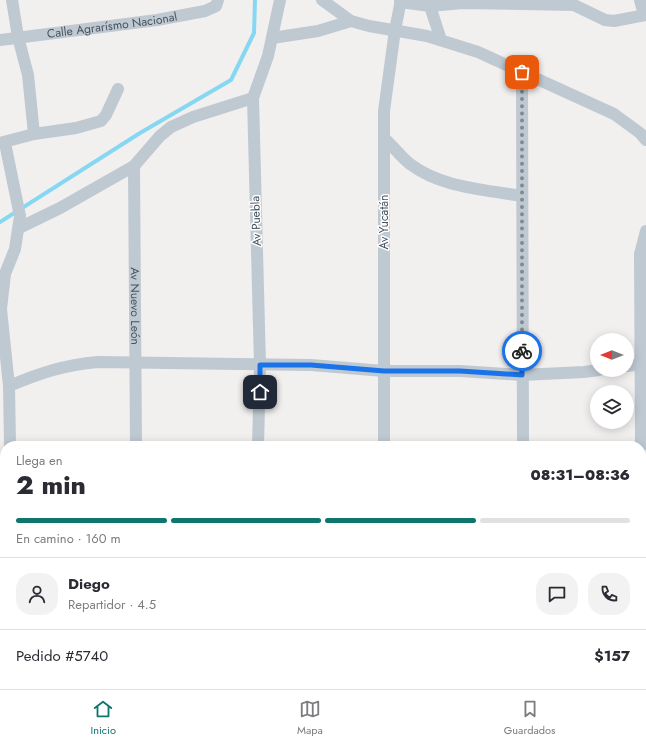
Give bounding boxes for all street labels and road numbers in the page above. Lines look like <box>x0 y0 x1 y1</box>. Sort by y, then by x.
street label: Calle Agrarísmo Nacional <box>46 7 179 43</box>
street label: Av Puebla <box>246 195 266 246</box>
street label: Av Yucatán <box>375 195 393 249</box>
street label: Av Nuevo León <box>126 267 144 345</box>

